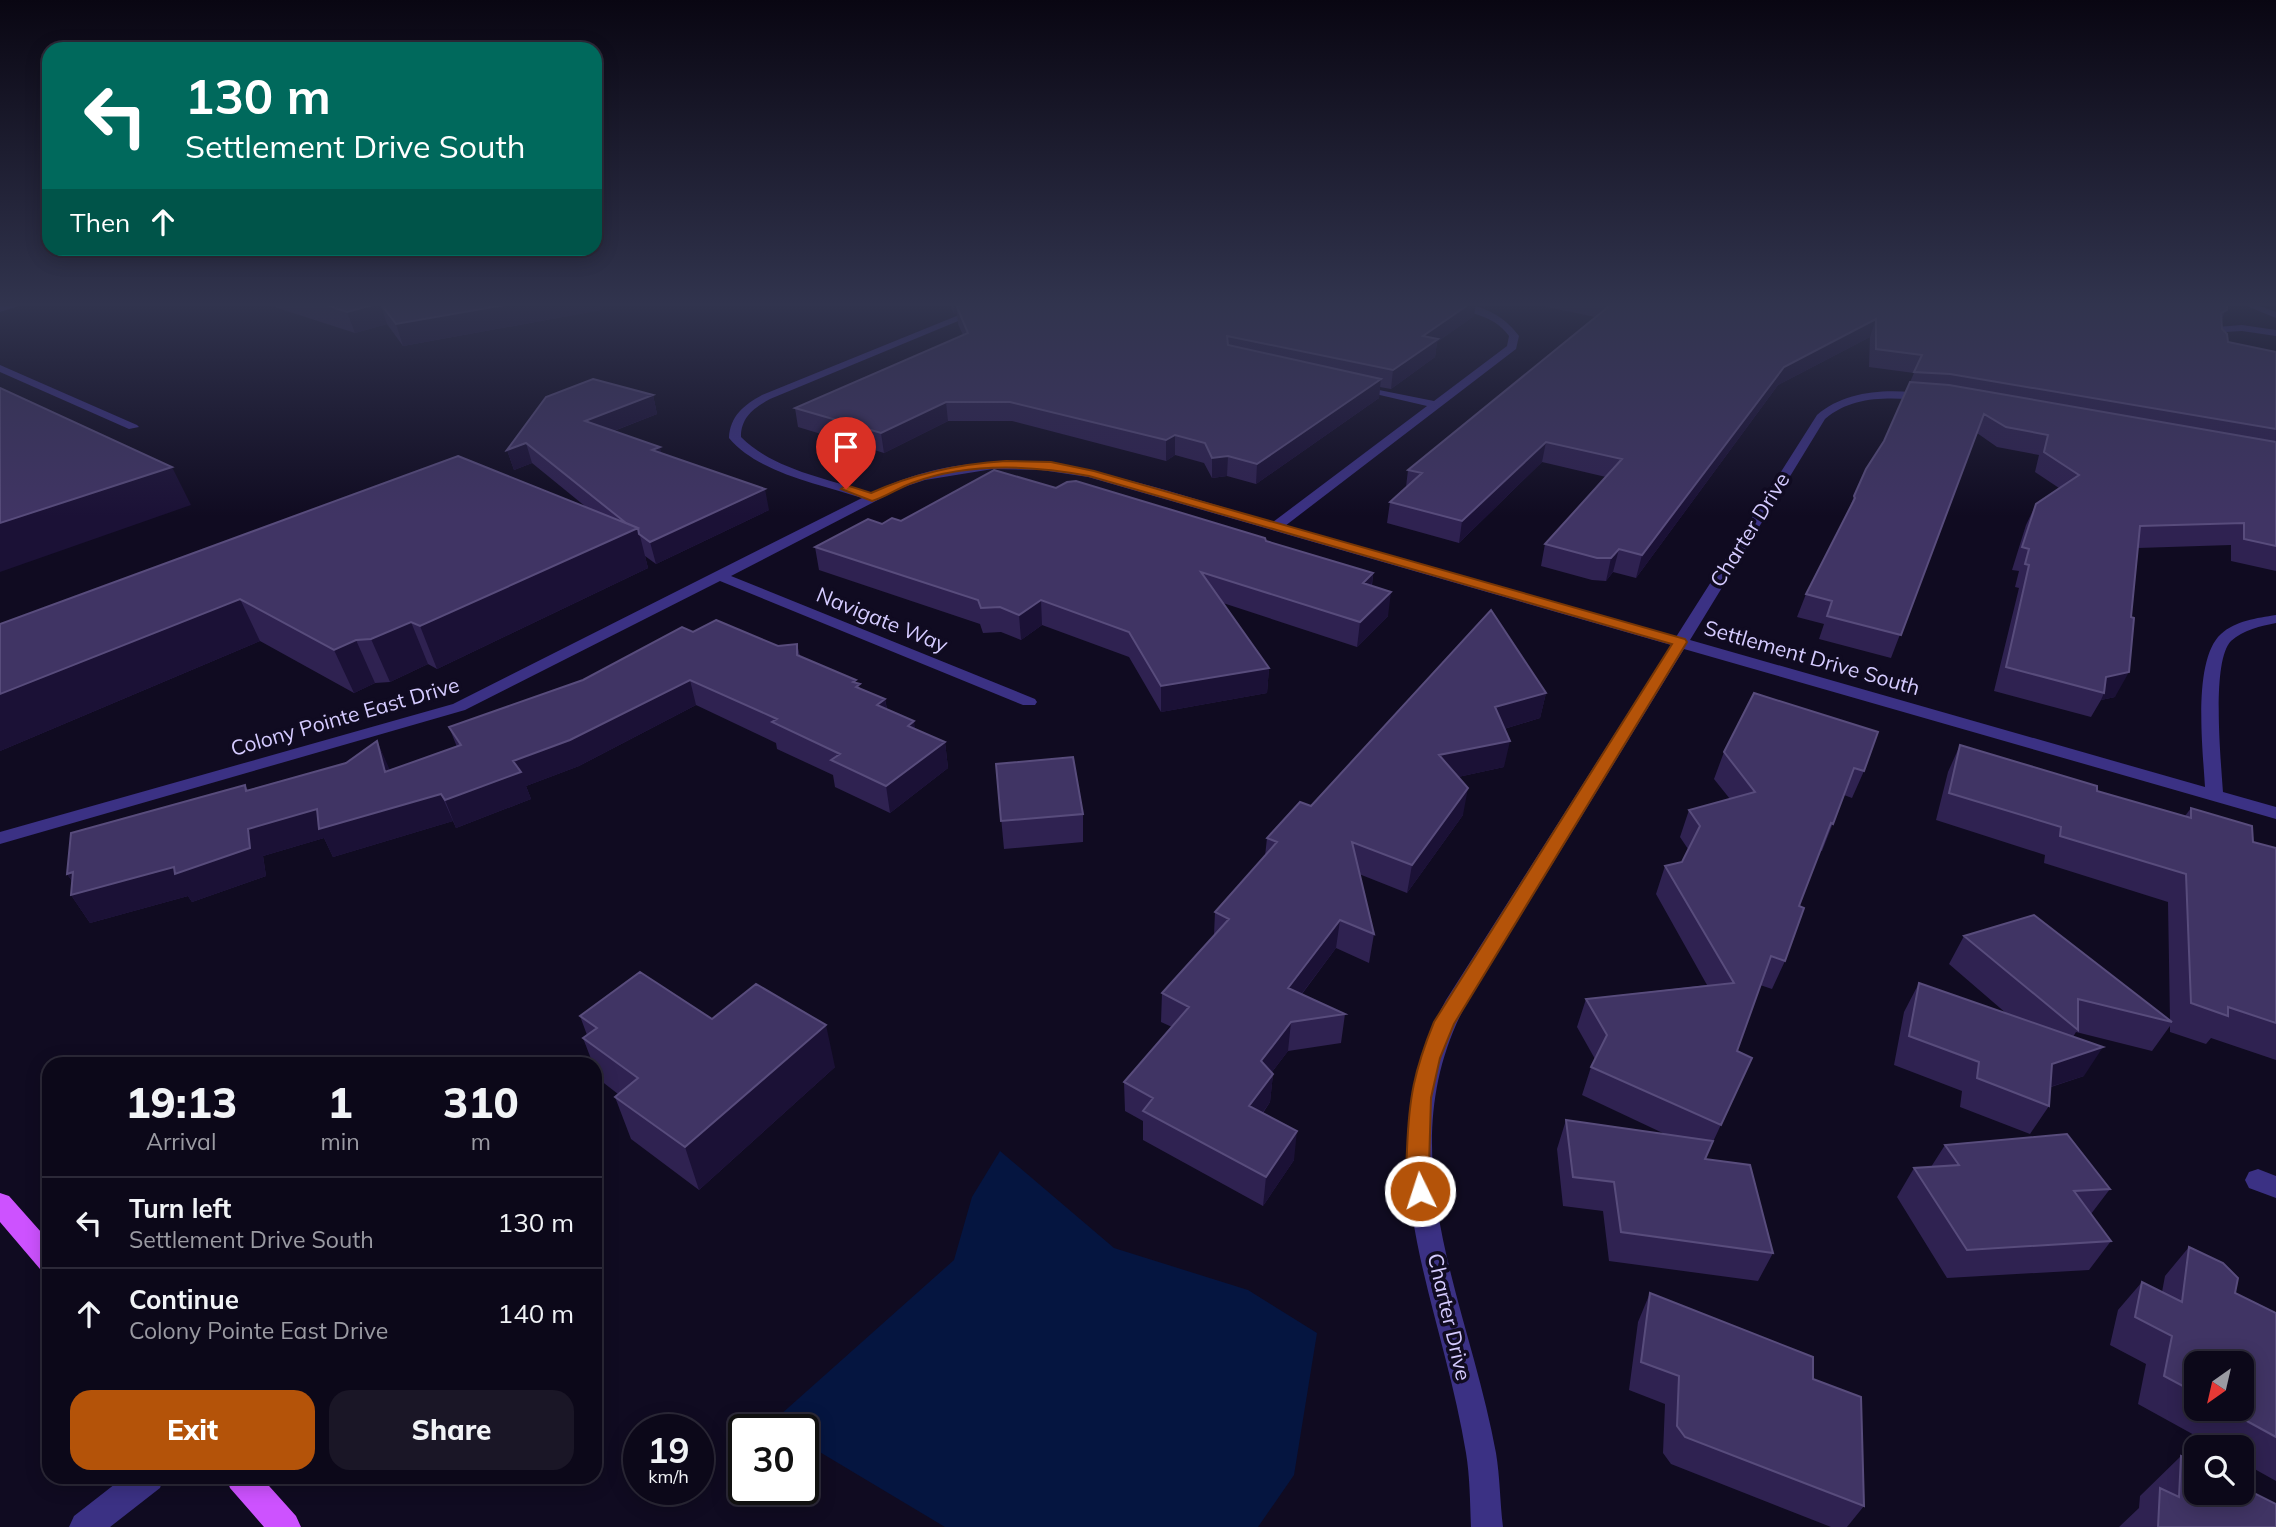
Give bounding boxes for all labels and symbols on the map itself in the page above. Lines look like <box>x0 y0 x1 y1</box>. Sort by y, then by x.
pin <box>816 417 876 489</box>
street label: Charter Drive <box>1704 467 1795 591</box>
street label: Navigate Way <box>813 581 952 657</box>
street label: Settlement Drive South <box>1701 614 1923 700</box>
street label: Colony Pointe East Drive <box>227 671 462 761</box>
position arrow <box>1383 1154 1457 1228</box>
street label: Charter Drive <box>1423 1251 1477 1383</box>
north arrow <box>2184 1351 2254 1421</box>
speed limit sign: 30 <box>728 1414 819 1505</box>

